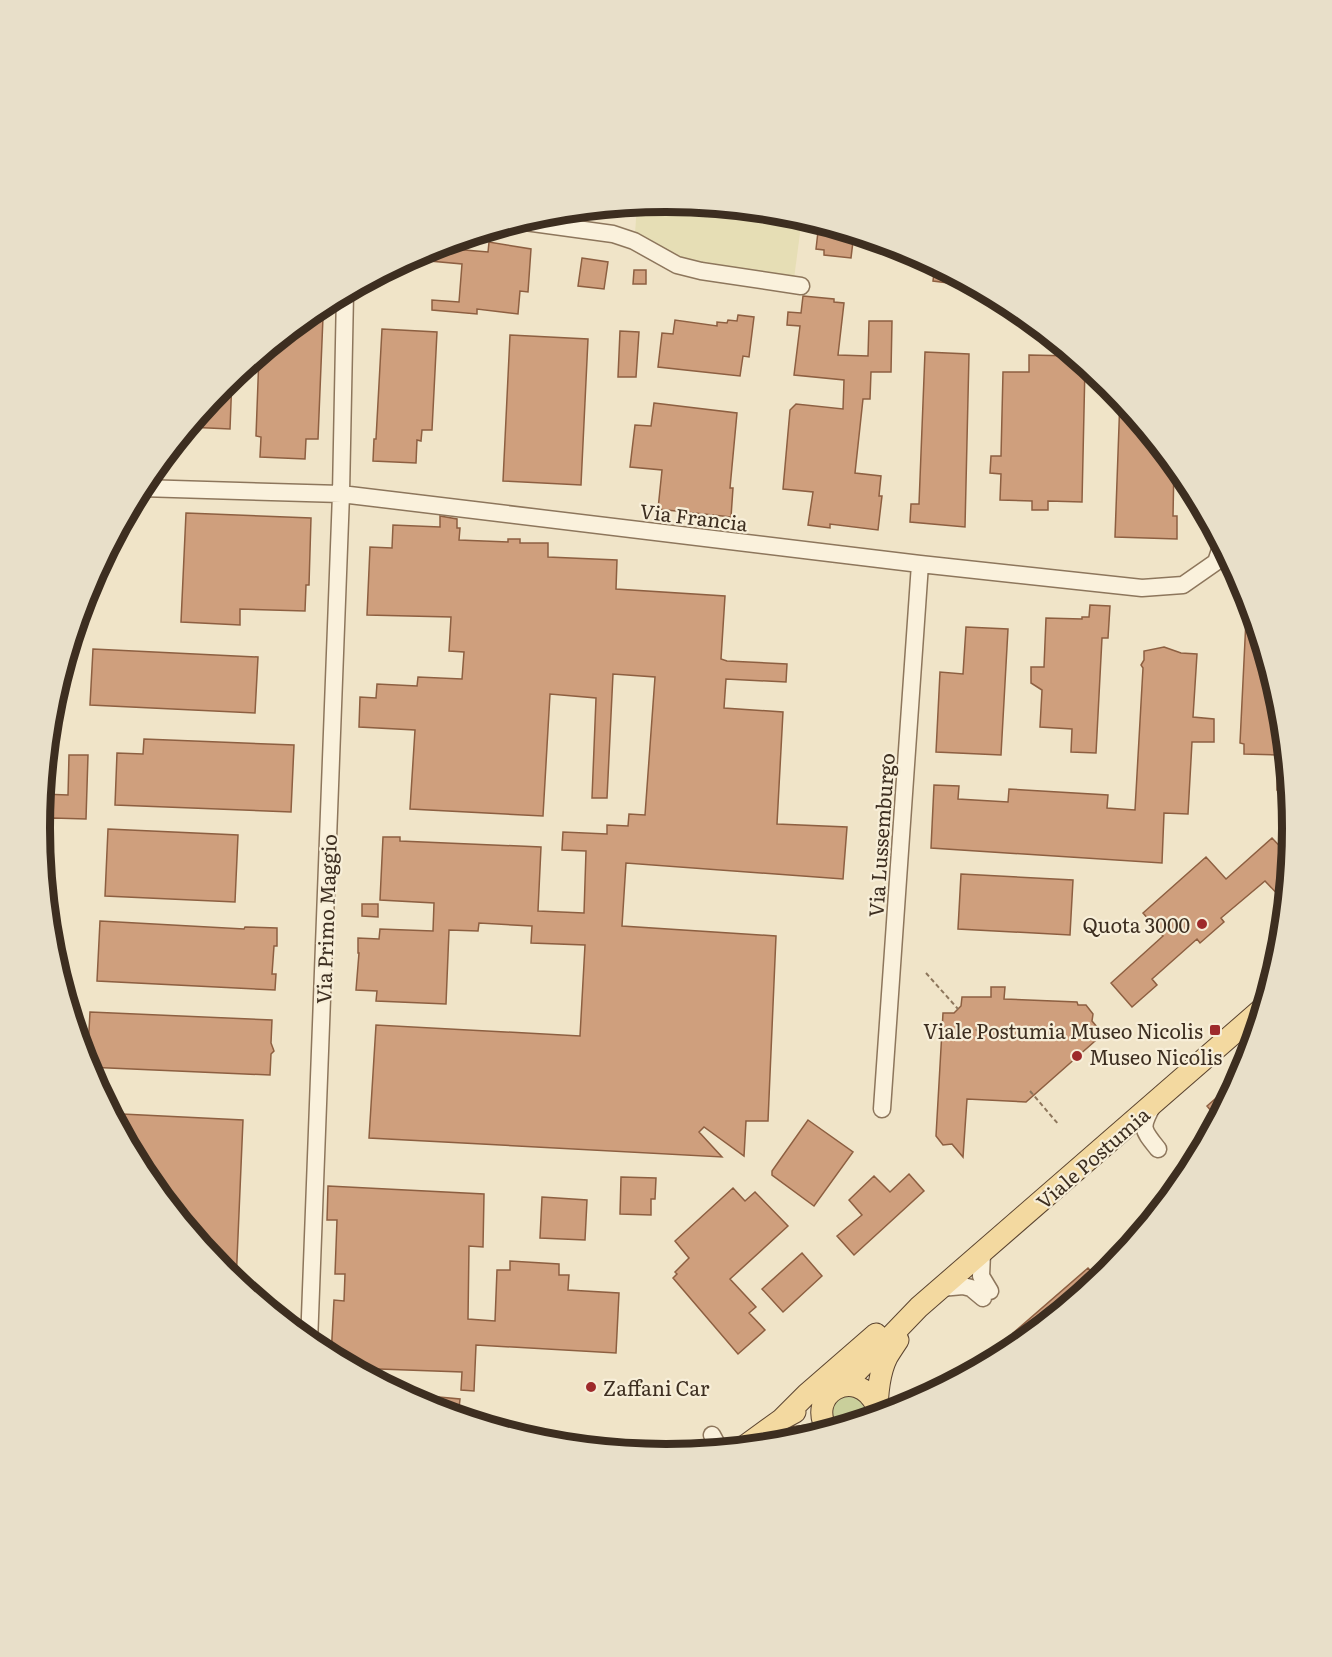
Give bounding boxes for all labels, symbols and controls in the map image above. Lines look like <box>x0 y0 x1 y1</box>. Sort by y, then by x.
street label: Via Francia <box>638 495 750 538</box>
street label: Via Lussemburgo <box>859 752 901 918</box>
street label: Via Primo Maggio <box>307 833 343 1005</box>
place label: Quota 3000 <box>1083 909 1190 939</box>
marker: Quota 3000 <box>1195 917 1209 931</box>
place label: Viale Postumia Museo Nicolis <box>923 1015 1203 1045</box>
marker: Viale Postumia Museo Nicolis <box>1208 1023 1222 1037</box>
place label: Museo Nicolis <box>1089 1041 1222 1071</box>
marker: Museo Nicolis <box>1070 1049 1084 1063</box>
street label: Viale Postumia <box>1028 1099 1156 1215</box>
place label: Zaffani Car <box>603 1372 710 1402</box>
marker: Zaffani Car <box>584 1380 598 1394</box>

